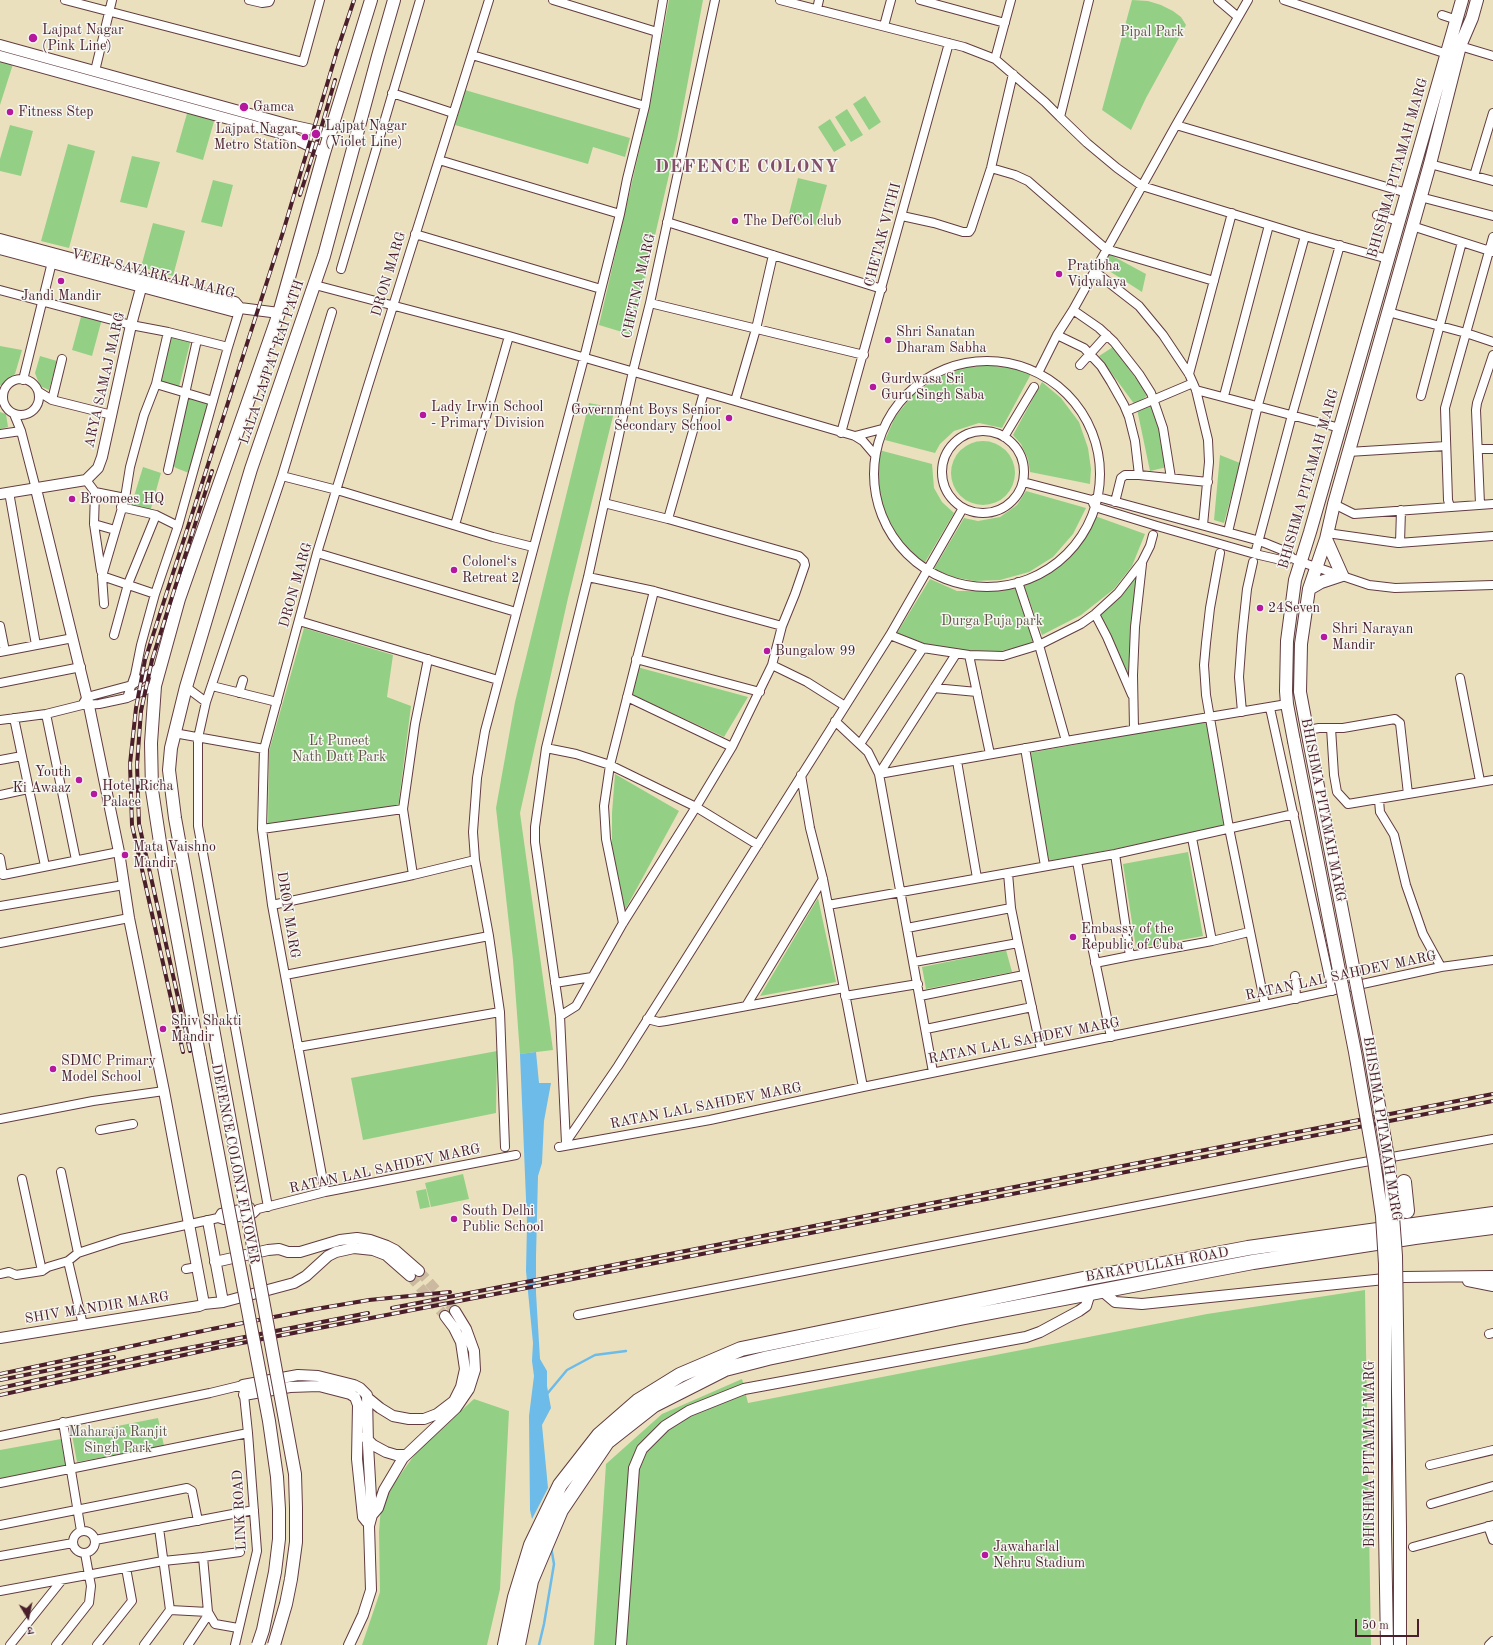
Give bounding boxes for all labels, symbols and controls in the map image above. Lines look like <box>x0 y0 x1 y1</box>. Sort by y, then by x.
place label: Lajpat Nagar (Pink Line) <box>42 22 124 54</box>
park label: Pipal Park <box>1120 24 1184 40</box>
marker: Lajpat Nagar (Pink Line) <box>27 32 39 44</box>
street label: BHISHMA PITAMAH MARG <box>1364 76 1432 260</box>
place label: Gamca <box>253 99 294 115</box>
marker: Gamca <box>238 101 250 113</box>
place label: Fitness Step <box>18 104 93 120</box>
marker: Fitness Step <box>5 107 15 117</box>
place label: Lajpat Nagar (Violet Line) <box>325 118 407 150</box>
place label: Lajpat Nagar Metro Station <box>214 121 297 154</box>
marker: Lajpat Nagar (Violet Line) <box>310 128 322 140</box>
marker: Lajpat Nagar Metro Station <box>300 132 310 142</box>
district label: DEFENCE COLONY <box>655 156 839 178</box>
street label: CHETAK VITHI <box>861 181 905 289</box>
place label: The DefCol club <box>743 213 842 229</box>
marker: The DefCol club <box>730 216 740 226</box>
street label: DRON MARG <box>368 229 410 319</box>
street label: CHETNA MARG <box>619 232 659 340</box>
street label: VEER SAVARKAR MARG <box>69 246 237 302</box>
place label: Pratibha Vidyalaya <box>1067 258 1127 290</box>
marker: Pratibha Vidyalaya <box>1054 269 1064 279</box>
marker: Jandi Mandir <box>56 276 66 286</box>
street label: LALA LAJPAT RAI PATH <box>236 278 308 446</box>
place label: Jandi Mandir <box>21 288 101 304</box>
street label: ARYA SAMAJ MARG <box>81 310 129 450</box>
place label: Shri Sanatan Dharam Sabha <box>896 324 986 356</box>
marker: Shri Sanatan Dharam Sabha <box>883 335 893 345</box>
place label: Gurdwasa Sri Guru Singh Saba <box>881 371 984 404</box>
marker: Gurdwasa Sri Guru Singh Saba <box>868 382 878 392</box>
street label: BHISHMA PITAMAH MARG <box>1275 387 1343 571</box>
place label: Lady Irwin School - Primary Division <box>431 399 545 432</box>
place label: Government Boys Senior Secondary School <box>571 402 721 434</box>
marker: Lady Irwin School - Primary Division <box>418 410 428 420</box>
marker: Government Boys Senior Secondary School <box>724 413 734 423</box>
place label: Broomees HQ <box>80 491 164 507</box>
marker: Broomees HQ <box>67 494 77 504</box>
street label: DRON MARG <box>276 540 316 630</box>
place label: Colonel‘s Retreat 2 <box>462 554 519 586</box>
marker: Colonel‘s Retreat 2 <box>449 565 459 575</box>
place label: 24Seven <box>1268 600 1320 616</box>
marker: 24Seven <box>1255 603 1265 613</box>
park label: Durga Puja park <box>941 613 1043 629</box>
place label: Shri Narayan Mandir <box>1332 621 1413 654</box>
marker: Shri Narayan Mandir <box>1319 632 1329 642</box>
place label: Bungalow 99 <box>775 643 856 659</box>
marker: Bungalow 99 <box>762 646 772 656</box>
street label: BHISHMA PITAMAH MARG <box>1297 717 1349 903</box>
park label: Lt Puneet Nath Datt Park <box>292 733 386 766</box>
place label: Youth Ki Awaaz <box>13 764 71 796</box>
marker: Youth Ki Awaaz <box>74 775 84 785</box>
place label: Hotel Richa Palace <box>102 778 173 810</box>
marker: Hotel Richa Palace <box>89 789 99 799</box>
place label: Mata Vaishno Mandir <box>133 839 216 872</box>
marker: Mata Vaishno Mandir <box>120 850 130 860</box>
street label: DRON MARG <box>273 870 303 960</box>
place label: Embassy of the Republic of Cuba <box>1081 921 1183 954</box>
marker: Embassy of the Republic of Cuba <box>1068 932 1078 942</box>
street label: RATAN LAL SAHDEV MARG <box>1244 948 1438 1004</box>
place label: Shiv Shakti Mandir <box>171 1013 242 1046</box>
street label: RATAN LAL SAHDEV MARG <box>927 1014 1121 1068</box>
marker: Shiv Shakti Mandir <box>158 1024 168 1034</box>
street label: BHISHMA PITAMAH MARG <box>1359 1035 1405 1223</box>
place label: SDMC Primary Model School <box>61 1053 156 1086</box>
street label: DEFENCE COLONY FLYOVER <box>207 1063 263 1265</box>
marker: SDMC Primary Model School <box>48 1064 58 1074</box>
street label: RATAN LAL SAHDEV MARG <box>609 1079 803 1133</box>
street label: RATAN LAL SAHDEV MARG <box>288 1141 482 1197</box>
place label: South Delhi Public School <box>462 1203 544 1236</box>
marker: South Delhi Public School <box>449 1214 459 1224</box>
street label: BARAPULLAH ROAD <box>1084 1244 1230 1286</box>
street label: SHIV MANDIR MARG <box>24 1288 170 1328</box>
street label: BHISHMA PITAMAH MARG <box>1362 1361 1378 1547</box>
park label: Maharaja Ranjit Singh Park <box>69 1424 167 1456</box>
street label: LINK ROAD <box>229 1469 251 1551</box>
place label: Jawaharlal Nehru Stadium <box>993 1539 1085 1572</box>
marker: Jawaharlal Nehru Stadium <box>980 1550 990 1560</box>
north arrow <box>8 1597 48 1637</box>
scale bar <box>1357 1611 1421 1637</box>
text: 50 m <box>1362 1620 1389 1632</box>
text: उ <box>26 1623 34 1635</box>

